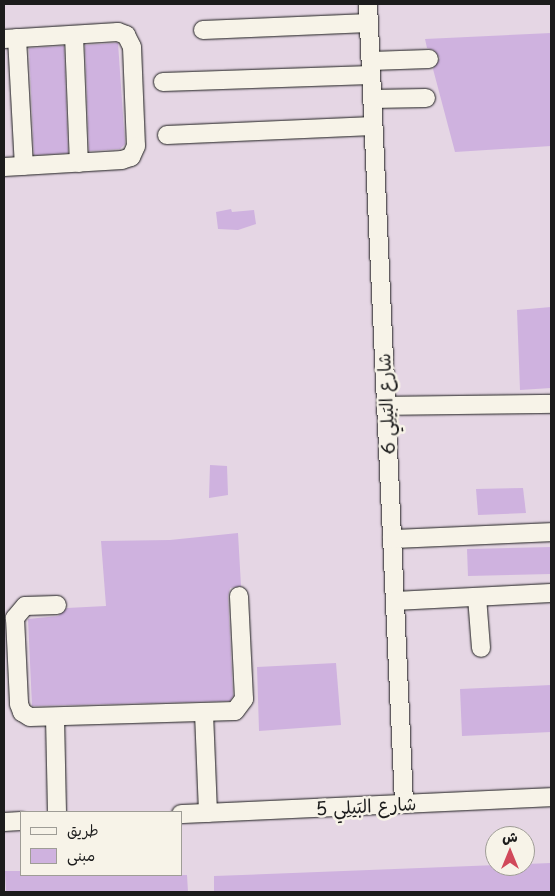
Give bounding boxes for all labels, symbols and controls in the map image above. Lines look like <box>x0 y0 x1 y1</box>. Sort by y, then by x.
street label: شارع البَيلِي 6 <box>373 353 399 455</box>
street label: شارع البَيلِي 5 <box>315 793 417 819</box>
legend <box>20 811 182 876</box>
text: طريق <box>67 818 99 841</box>
north arrow <box>485 826 535 876</box>
text: ش <box>502 826 518 847</box>
text: مبنى <box>67 843 95 866</box>

